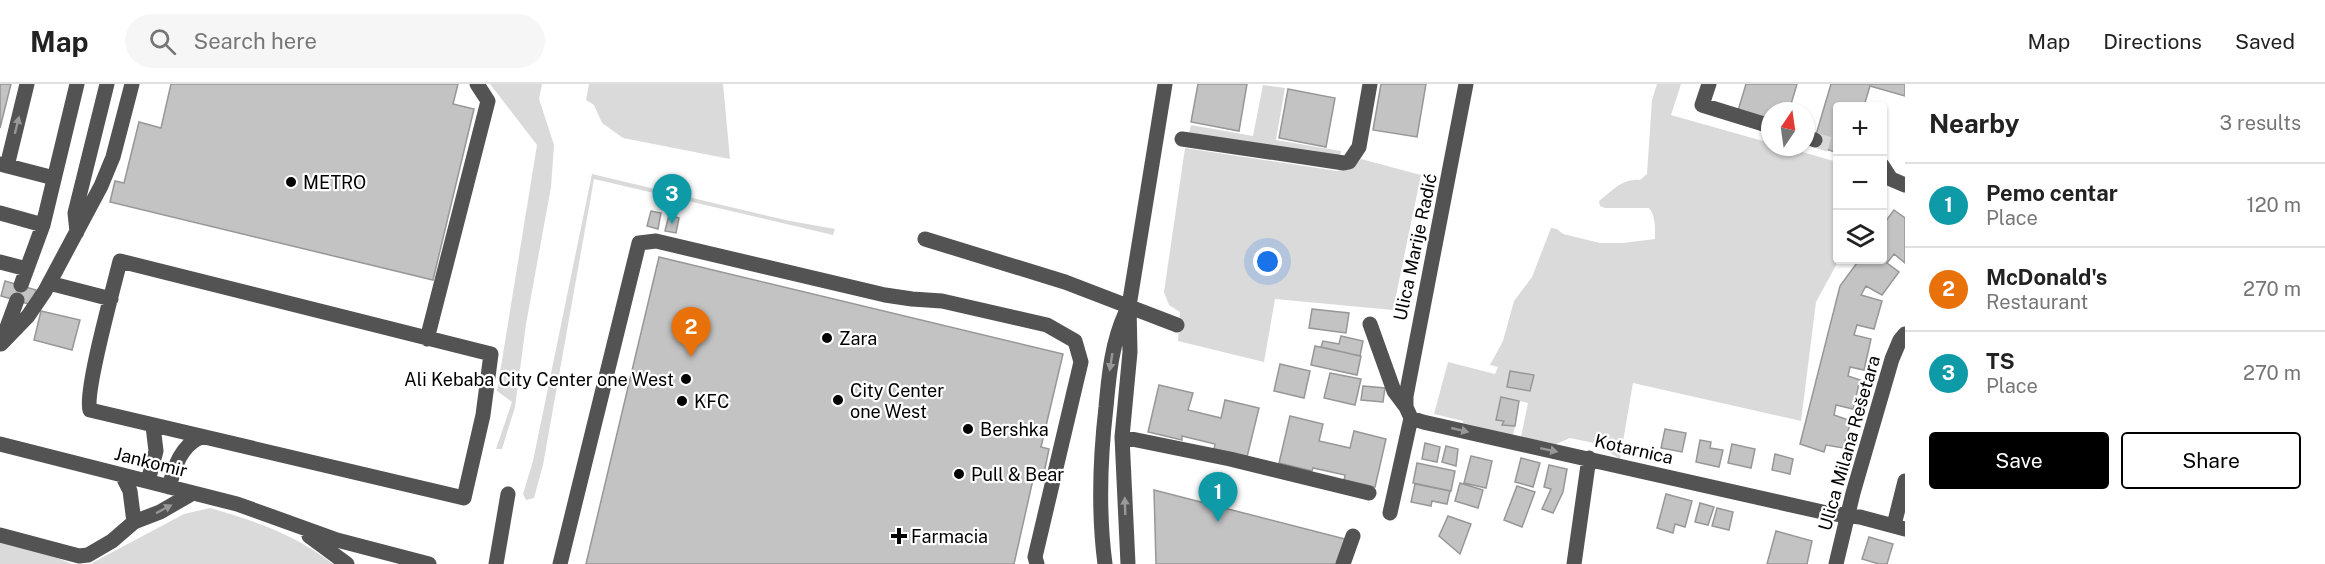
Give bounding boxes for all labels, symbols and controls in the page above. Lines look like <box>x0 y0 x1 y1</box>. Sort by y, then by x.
search box <box>125 14 545 68</box>
text: Map <box>30 25 89 58</box>
icon: search <box>146 25 179 58</box>
text: Search here <box>194 28 317 54</box>
text: Map <box>2028 29 2070 54</box>
text: Directions <box>2103 29 2202 54</box>
text: Saved <box>2235 29 2295 54</box>
north arrow <box>1761 102 1815 156</box>
map controls <box>1833 102 1887 264</box>
button: + <box>1833 102 1887 156</box>
text: Nearby <box>1929 108 2019 139</box>
text: 3 results <box>2220 111 2301 135</box>
one-way arrow <box>13 116 23 134</box>
button: − <box>1833 156 1887 210</box>
street label: Ulica Marije Radić <box>1389 171 1441 323</box>
place label: METRO <box>303 172 366 193</box>
pin: 3 <box>652 174 692 224</box>
marker: METRO <box>284 175 298 189</box>
text: Pemo centar <box>1986 180 2118 206</box>
text: 1 <box>1944 193 1953 217</box>
text: 120 m <box>2247 193 2301 217</box>
text: Place <box>1986 206 2038 230</box>
button: layers <box>1833 210 1887 264</box>
your location <box>1253 247 1282 276</box>
text: McDonald's <box>1986 264 2107 290</box>
text: 2 <box>1942 277 1955 301</box>
text: 270 m <box>2243 277 2301 301</box>
text: Restaurant <box>1986 290 2088 314</box>
pin: 2 <box>672 308 710 357</box>
place label: Zara <box>839 328 877 349</box>
marker: Zara <box>820 331 834 345</box>
text: TS <box>1986 348 2015 374</box>
one-way arrow <box>1107 353 1116 372</box>
street label: Ulica Milana Rešetara <box>1814 353 1884 533</box>
text: 3 <box>1942 361 1955 385</box>
text: 270 m <box>2243 361 2301 385</box>
place label: Ali Kebaba City Center one West <box>404 369 674 390</box>
marker: Ali Kebaba City Center one West <box>679 372 693 386</box>
text: Place <box>1986 374 2038 398</box>
place label: City Center one West <box>850 380 944 422</box>
place label: KFC <box>694 391 729 412</box>
marker: City Center one West <box>831 393 845 407</box>
marker: KFC <box>675 394 689 408</box>
place label: Bershka <box>980 419 1049 440</box>
marker: Bershka <box>961 422 975 436</box>
one-way arrow <box>1451 426 1470 435</box>
street label: Kotarnica <box>1593 430 1675 468</box>
button: Save <box>1929 432 2109 489</box>
button: Share <box>2121 432 2301 489</box>
street label: Jankomir <box>112 443 190 481</box>
one-way arrow <box>1540 445 1558 455</box>
place label: Pull & Bear <box>971 464 1064 485</box>
marker: Pull & Bear <box>952 467 966 481</box>
pin: 1 <box>1198 472 1238 522</box>
one-way arrow <box>1120 496 1129 515</box>
one-way arrow <box>156 504 173 514</box>
place label: Farmacia <box>911 526 988 547</box>
marker: Farmacia <box>892 529 906 543</box>

